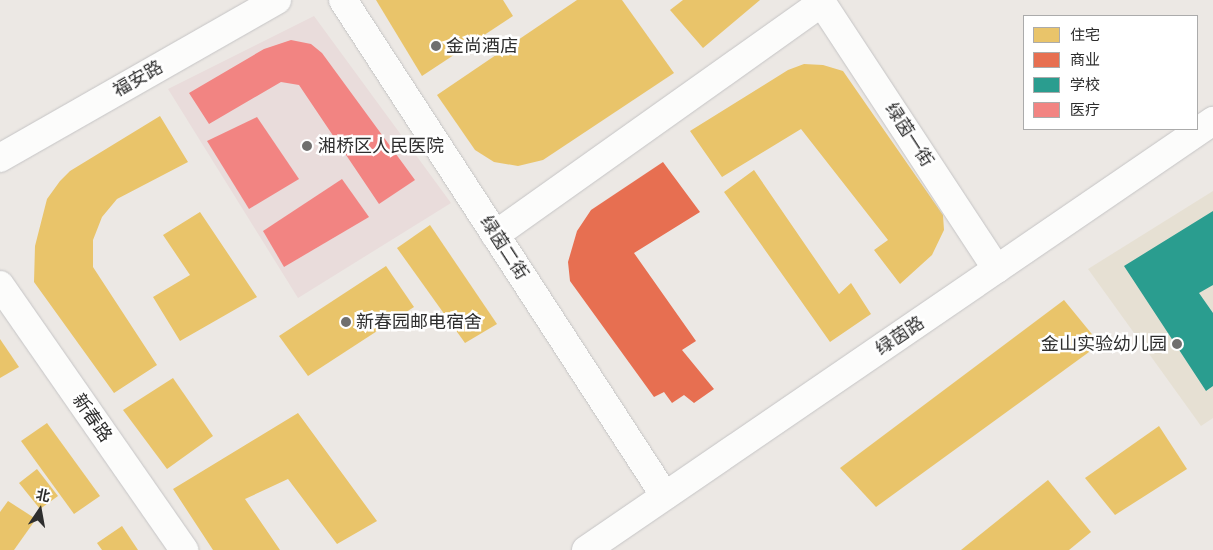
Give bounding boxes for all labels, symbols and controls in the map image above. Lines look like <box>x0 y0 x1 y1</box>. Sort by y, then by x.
legend <box>1023 15 1198 130</box>
text: 住宅 <box>1070 23 1100 46</box>
place label: 金尚酒店 <box>446 35 518 57</box>
marker: 金尚酒店 <box>430 40 442 52</box>
text: 商业 <box>1070 48 1100 71</box>
street label: 福安路 <box>109 56 167 102</box>
text: 学校 <box>1070 73 1100 96</box>
text: 医疗 <box>1070 98 1100 121</box>
street label: 绿茵一街 <box>880 99 938 171</box>
place label: 湘桥区人民医院 <box>318 135 444 157</box>
marker: 湘桥区人民医院 <box>300 139 314 153</box>
street label: 绿茵二街 <box>475 212 533 284</box>
place label: 新春园邮电宿舍 <box>356 311 482 333</box>
street label: 绿茵路 <box>872 312 928 360</box>
marker: 新春园邮电宿舍 <box>340 316 352 328</box>
place label: 金山实验幼儿园 <box>1041 333 1167 355</box>
marker: 金山实验幼儿园 <box>1171 338 1183 350</box>
street label: 新春路 <box>68 390 116 446</box>
text: 北 <box>34 483 52 507</box>
north arrow <box>15 485 65 535</box>

